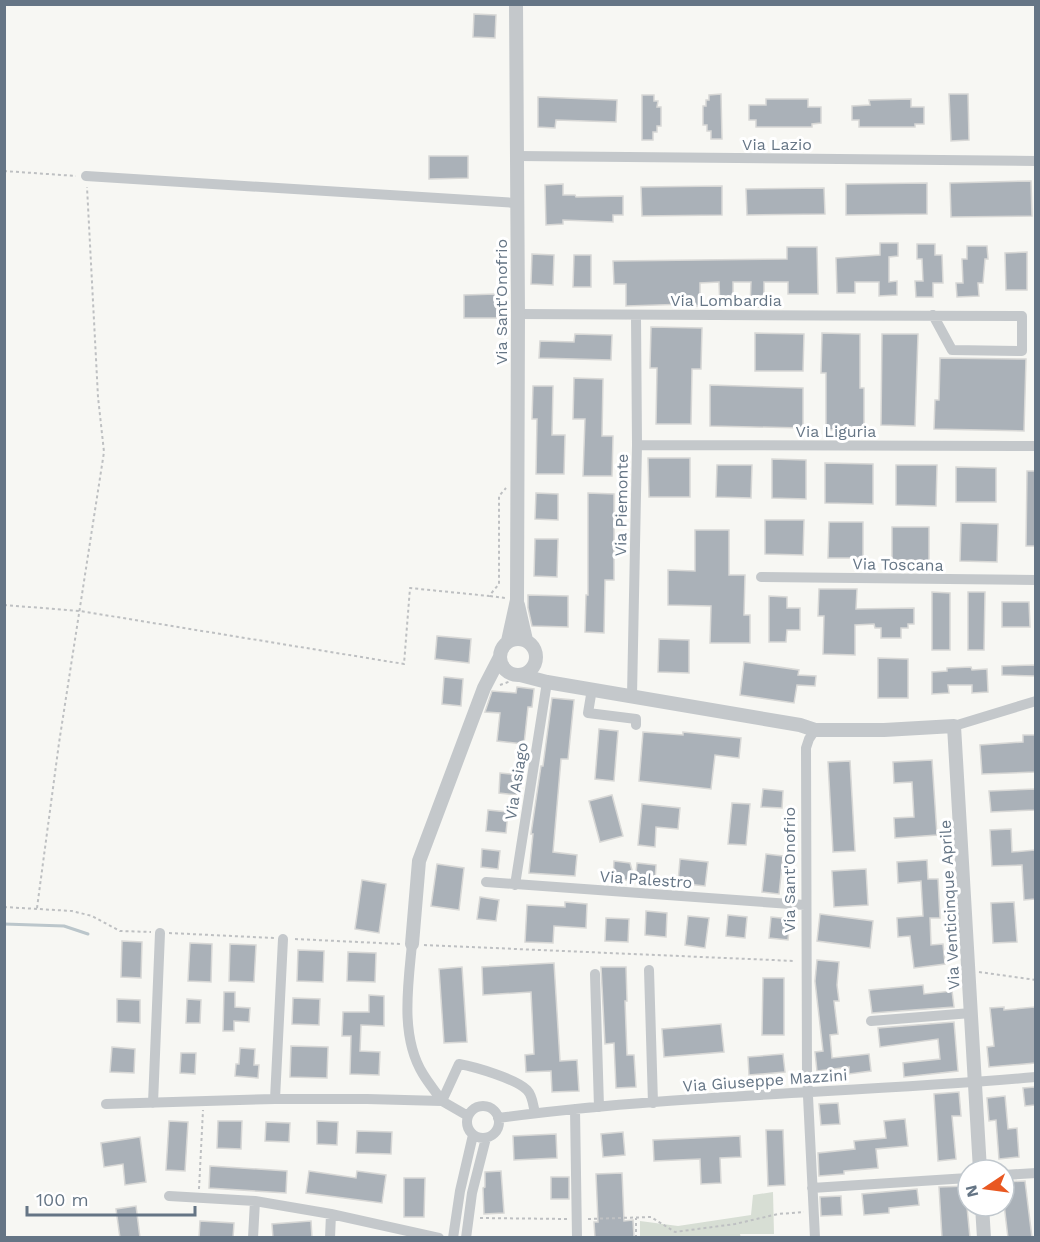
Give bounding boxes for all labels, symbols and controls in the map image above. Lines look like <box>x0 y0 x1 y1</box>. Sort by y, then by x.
street label: Via Lazio <box>742 135 812 154</box>
street label: Via Sant'Onofrio <box>492 239 511 365</box>
street label: Via Lombardia <box>670 291 782 310</box>
street label: Via Liguria <box>796 422 876 441</box>
street label: Via Piemonte <box>611 454 632 556</box>
street label: Via Toscana <box>852 554 944 575</box>
street label: Via Asiago <box>501 741 532 821</box>
street label: Via Sant'Onofrio <box>780 807 799 933</box>
street label: Via Venticinque Aprile <box>936 819 963 991</box>
street label: Via Palestro <box>599 867 693 892</box>
street label: Via Giuseppe Mazzini <box>682 1065 848 1096</box>
north arrow <box>956 1158 1016 1218</box>
scale bar <box>27 1179 195 1217</box>
text: N <box>961 1183 982 1199</box>
text: 100 m <box>36 1189 89 1210</box>

